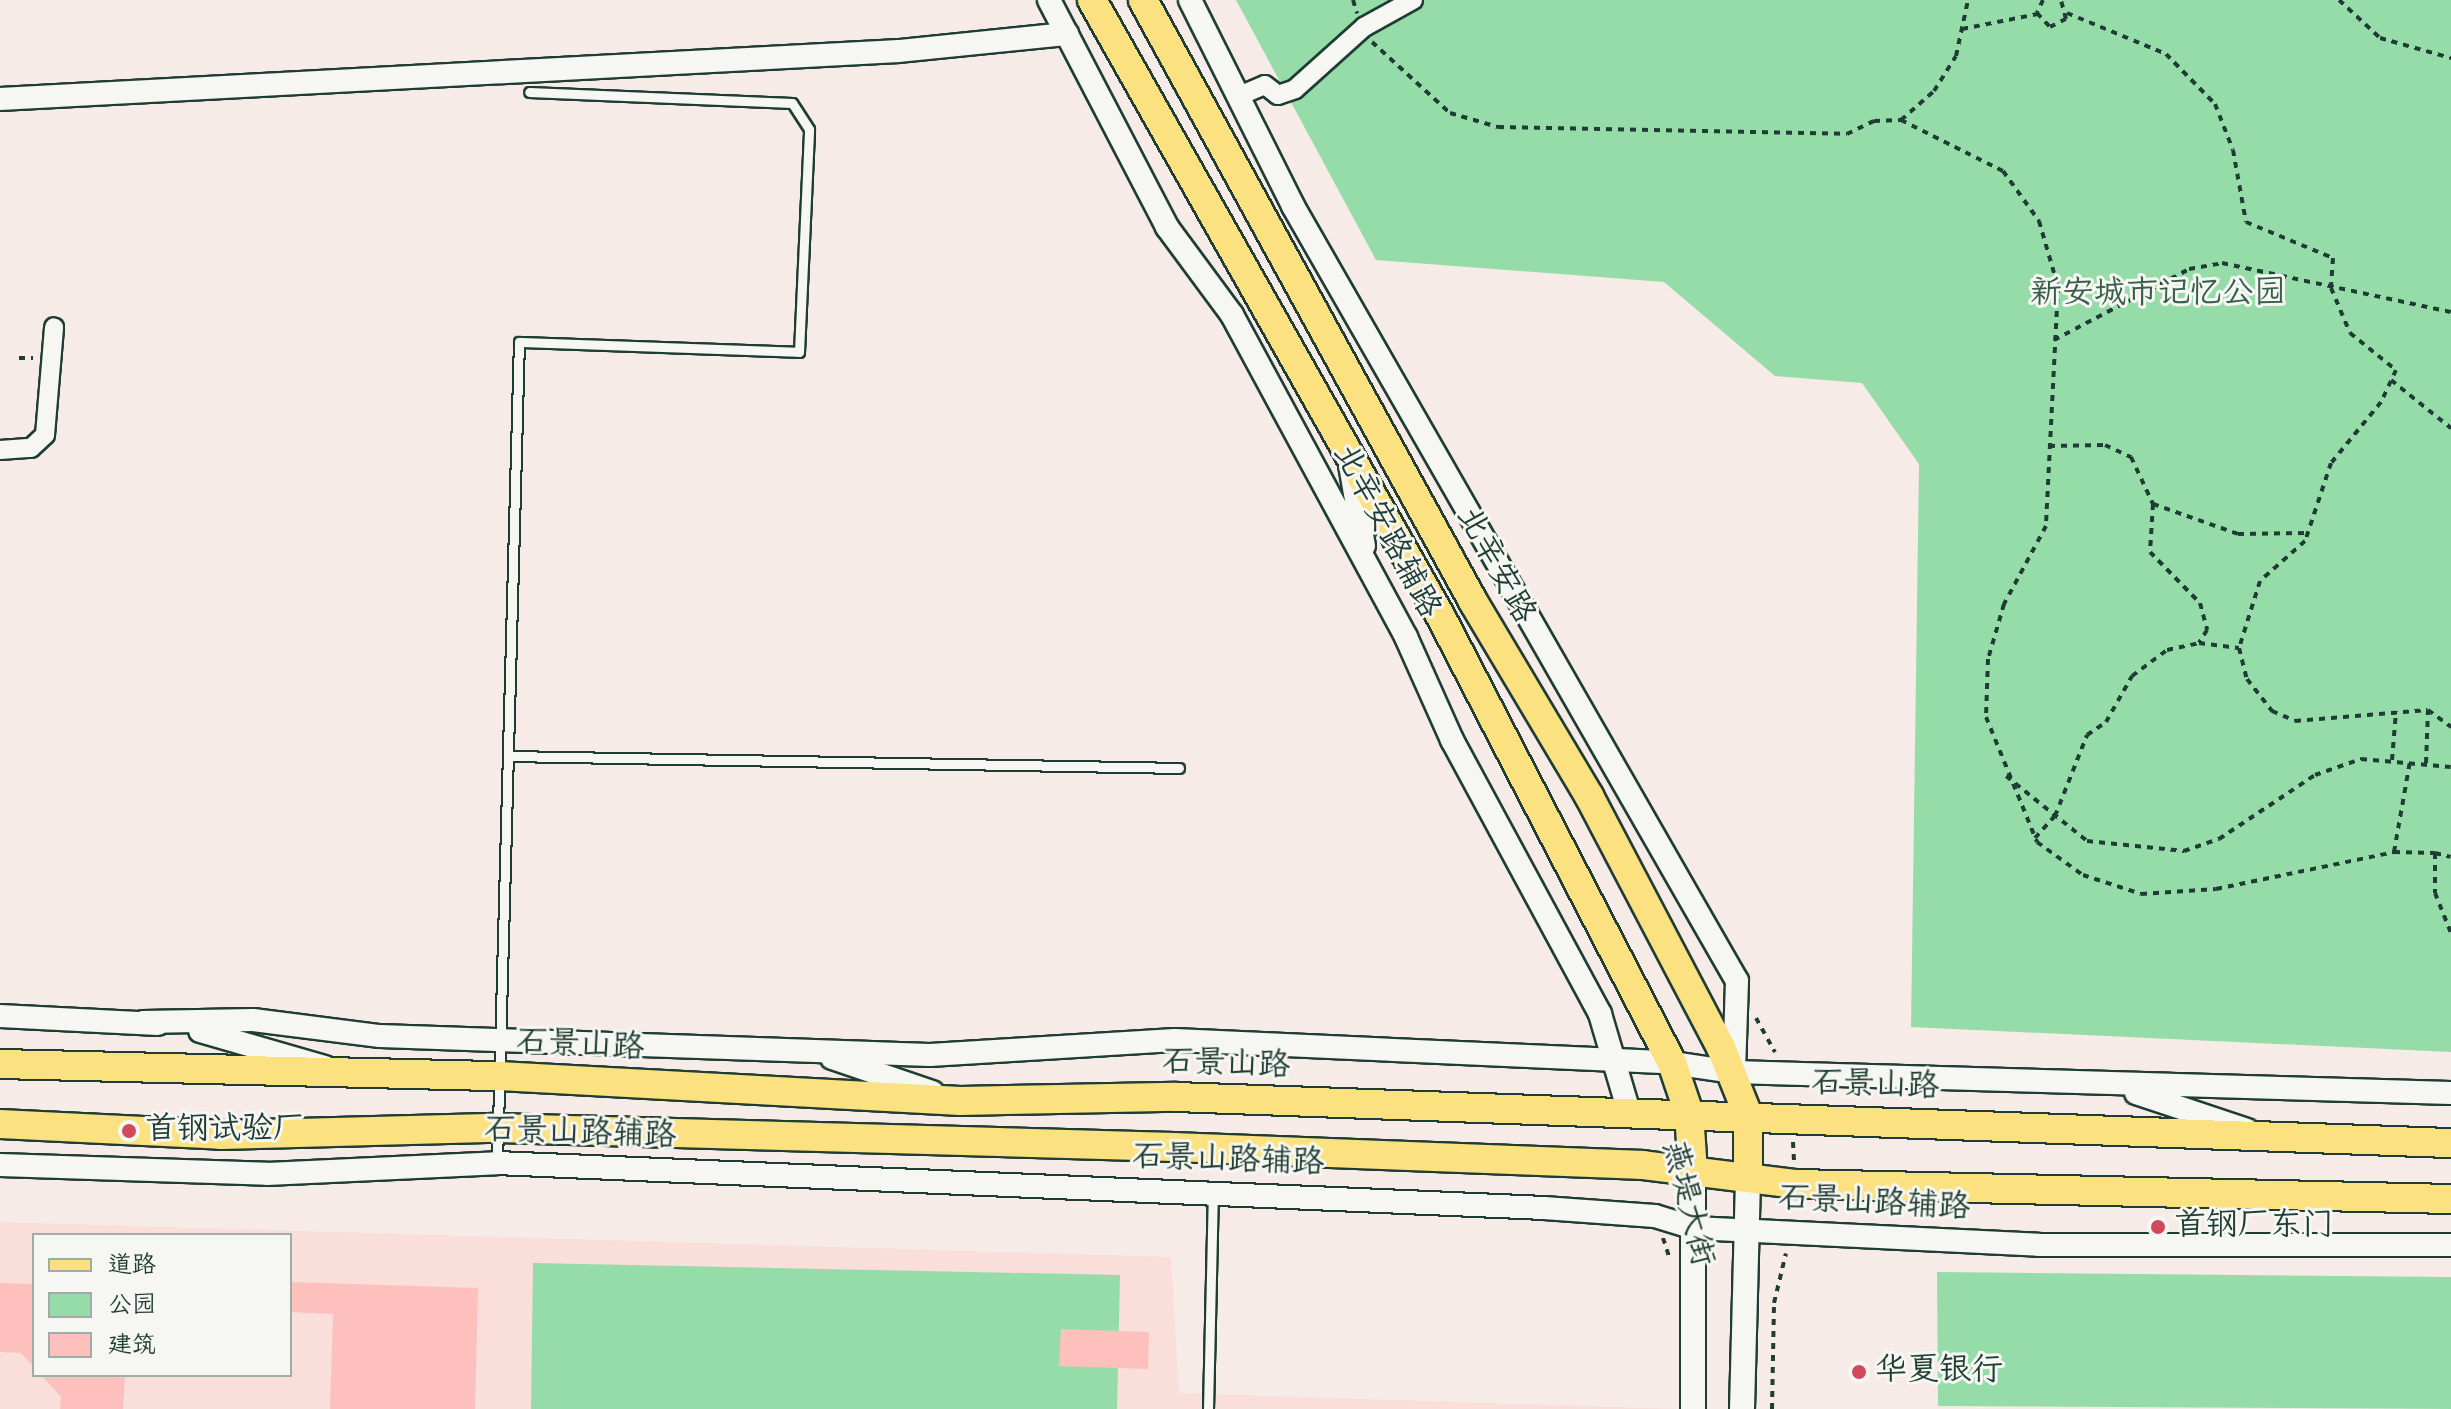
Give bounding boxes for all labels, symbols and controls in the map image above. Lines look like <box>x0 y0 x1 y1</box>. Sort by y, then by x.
park label: 新安城市记忆公园 <box>2030 276 2286 314</box>
street label: 北辛安路辅路 <box>1323 438 1447 626</box>
street label: 北辛安路 <box>1446 501 1542 631</box>
street label: 石景山路 <box>515 1024 645 1070</box>
street label: 石景山路 <box>1161 1045 1291 1087</box>
street label: 石景山路 <box>1810 1066 1940 1108</box>
place label: 首钢试验厂 <box>145 1112 305 1150</box>
street label: 石景山路辅路 <box>483 1112 677 1158</box>
marker: 首钢试验厂 <box>120 1122 138 1140</box>
street label: 燕堤大街 <box>1652 1137 1720 1271</box>
street label: 石景山路辅路 <box>1131 1139 1325 1185</box>
street label: 石景山路辅路 <box>1777 1181 1971 1229</box>
place label: 首钢厂东门 <box>2174 1208 2334 1246</box>
marker: 首钢厂东门 <box>2149 1218 2167 1236</box>
legend <box>32 1233 292 1377</box>
text: 道路 <box>108 1249 156 1284</box>
text: 公园 <box>108 1289 156 1324</box>
text: 建筑 <box>108 1329 156 1364</box>
place label: 华夏银行 <box>1875 1353 2003 1391</box>
marker: 华夏银行 <box>1850 1363 1868 1381</box>

